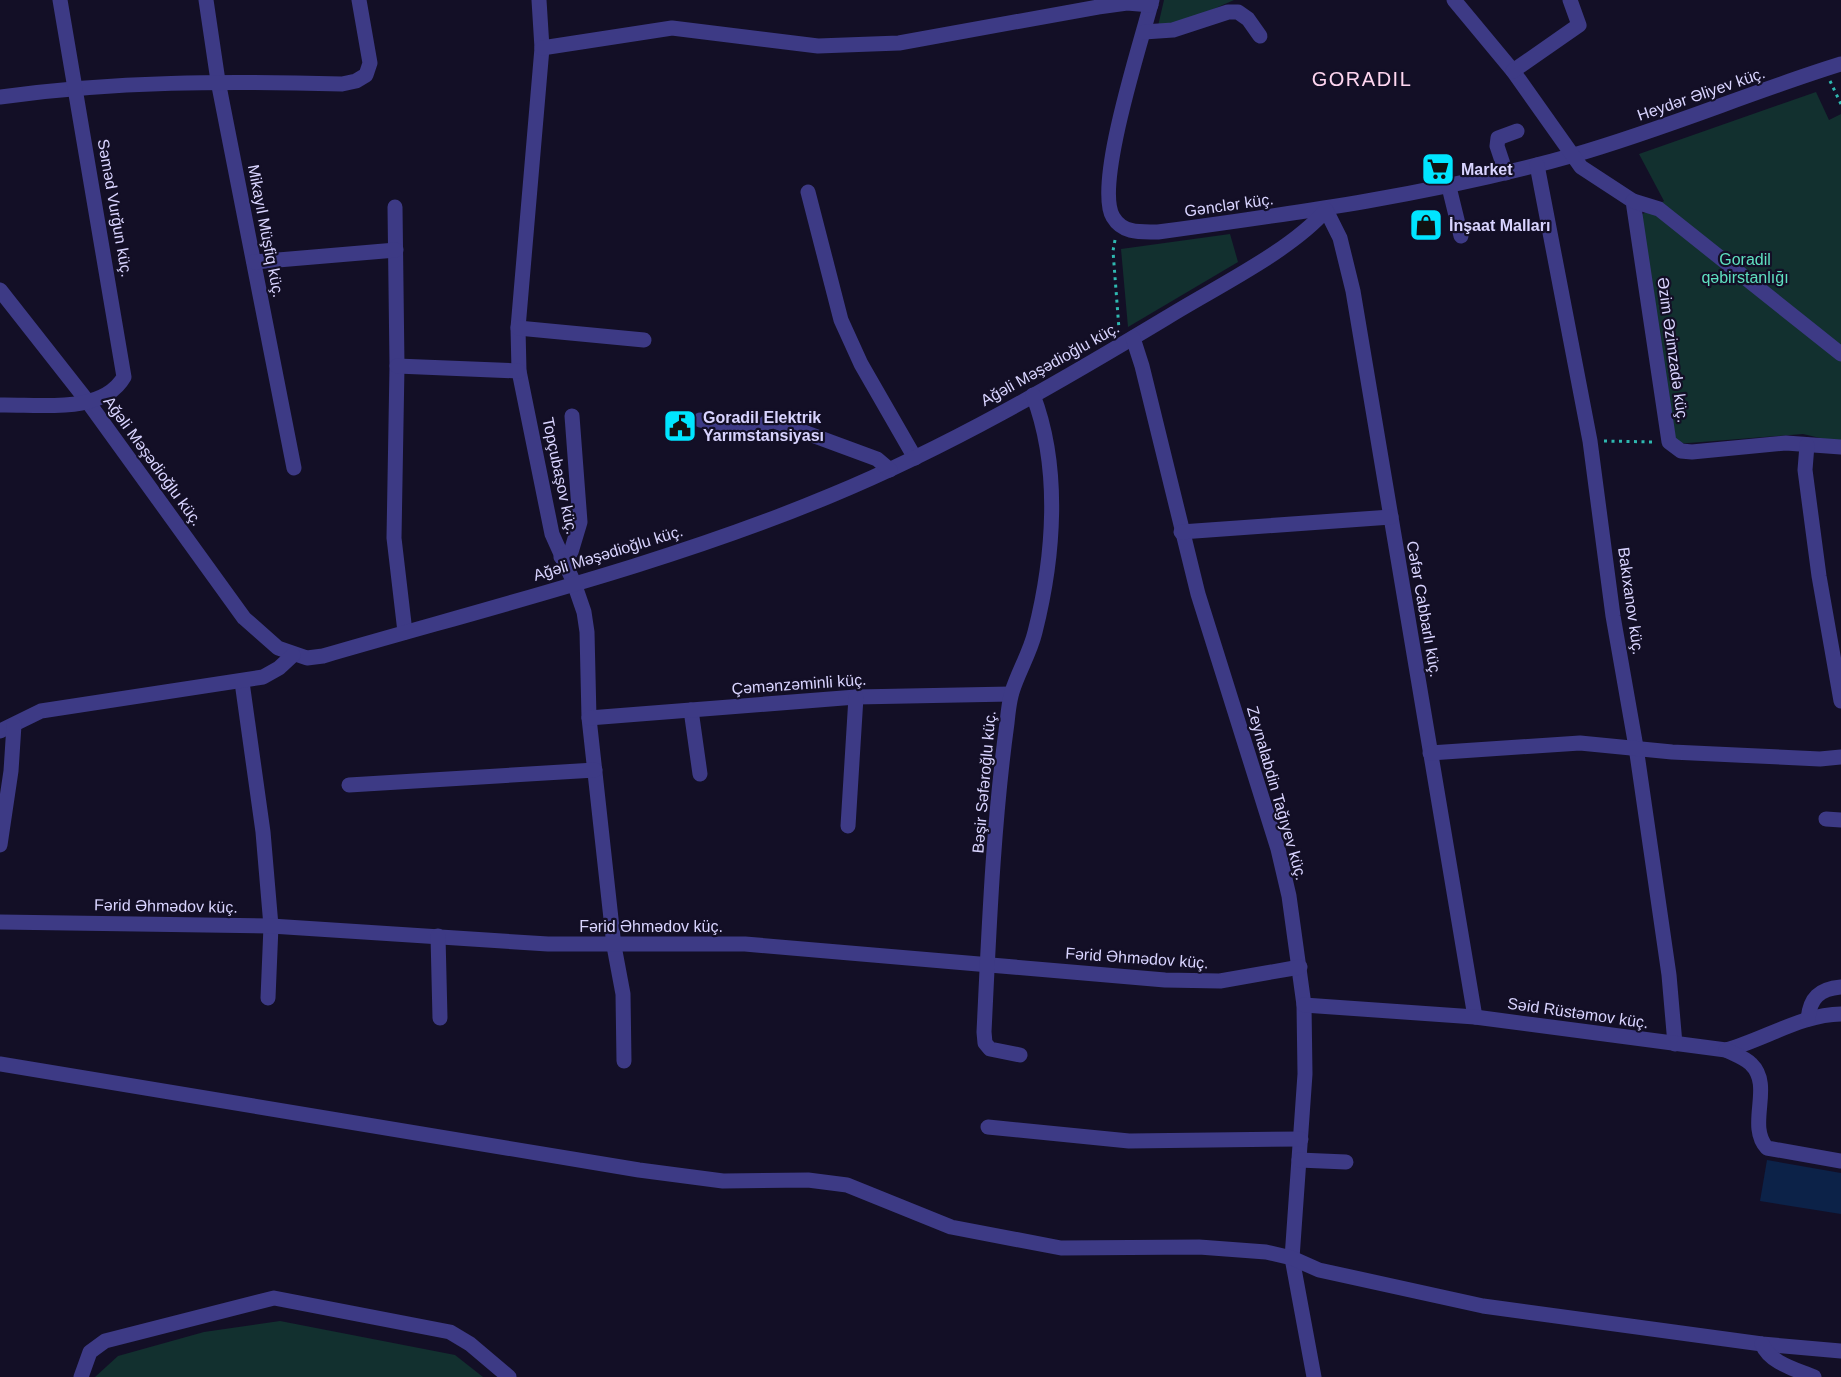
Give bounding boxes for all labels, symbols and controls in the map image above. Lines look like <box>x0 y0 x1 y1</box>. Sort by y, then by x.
street label: Heydər Əliyev küç. <box>1635 64 1767 124</box>
district label: GORADIL <box>1312 68 1412 90</box>
street label: Səməd Vurğun küç. <box>94 138 136 278</box>
supermarket icon: Market <box>1420 151 1456 187</box>
place label: Market <box>1461 161 1513 178</box>
street label: Mikayıl Müşfiq küç. <box>245 163 287 299</box>
street label: Gənclər küç. <box>1183 190 1275 220</box>
shop icon: İnşaat Malları <box>1408 207 1444 243</box>
place label: İnşaat Malları <box>1449 217 1550 234</box>
park label: Goradil qəbirstanlığı <box>1701 251 1789 286</box>
street label: Əzim Əzimzadə küç. <box>1654 276 1692 424</box>
street label: Ağəli Məşədioğlu küç. <box>978 319 1122 409</box>
street label: Ağəli Məşədioğlu küç. <box>100 393 206 529</box>
public building icon: Goradil Elektrik Yarımstansiyası <box>662 408 698 444</box>
place label: Goradil Elektrik Yarımstansiyası <box>703 409 824 444</box>
street label: Topçubaşov küç. <box>539 416 581 536</box>
street label: Ağəli Məşədioğlu küç. <box>531 522 685 584</box>
street label: Cəfər Cabbarlı küç. <box>1404 540 1444 678</box>
street label: Bakıxanov küç. <box>1615 546 1647 656</box>
street label: Çəmənzəminli küç. <box>731 671 867 697</box>
street label: Zeynalabdin Tağıyev küç. <box>1244 704 1310 882</box>
street label: Bəşir Səfəroğlu küç. <box>969 710 999 854</box>
street label: Fərid Əhmədov küç. <box>94 896 238 916</box>
street label: Fərid Əhmədov küç. <box>579 918 723 935</box>
street label: Fərid Əhmədov küç. <box>1065 945 1209 971</box>
street label: Səid Rüstəmov küç. <box>1506 995 1650 1031</box>

